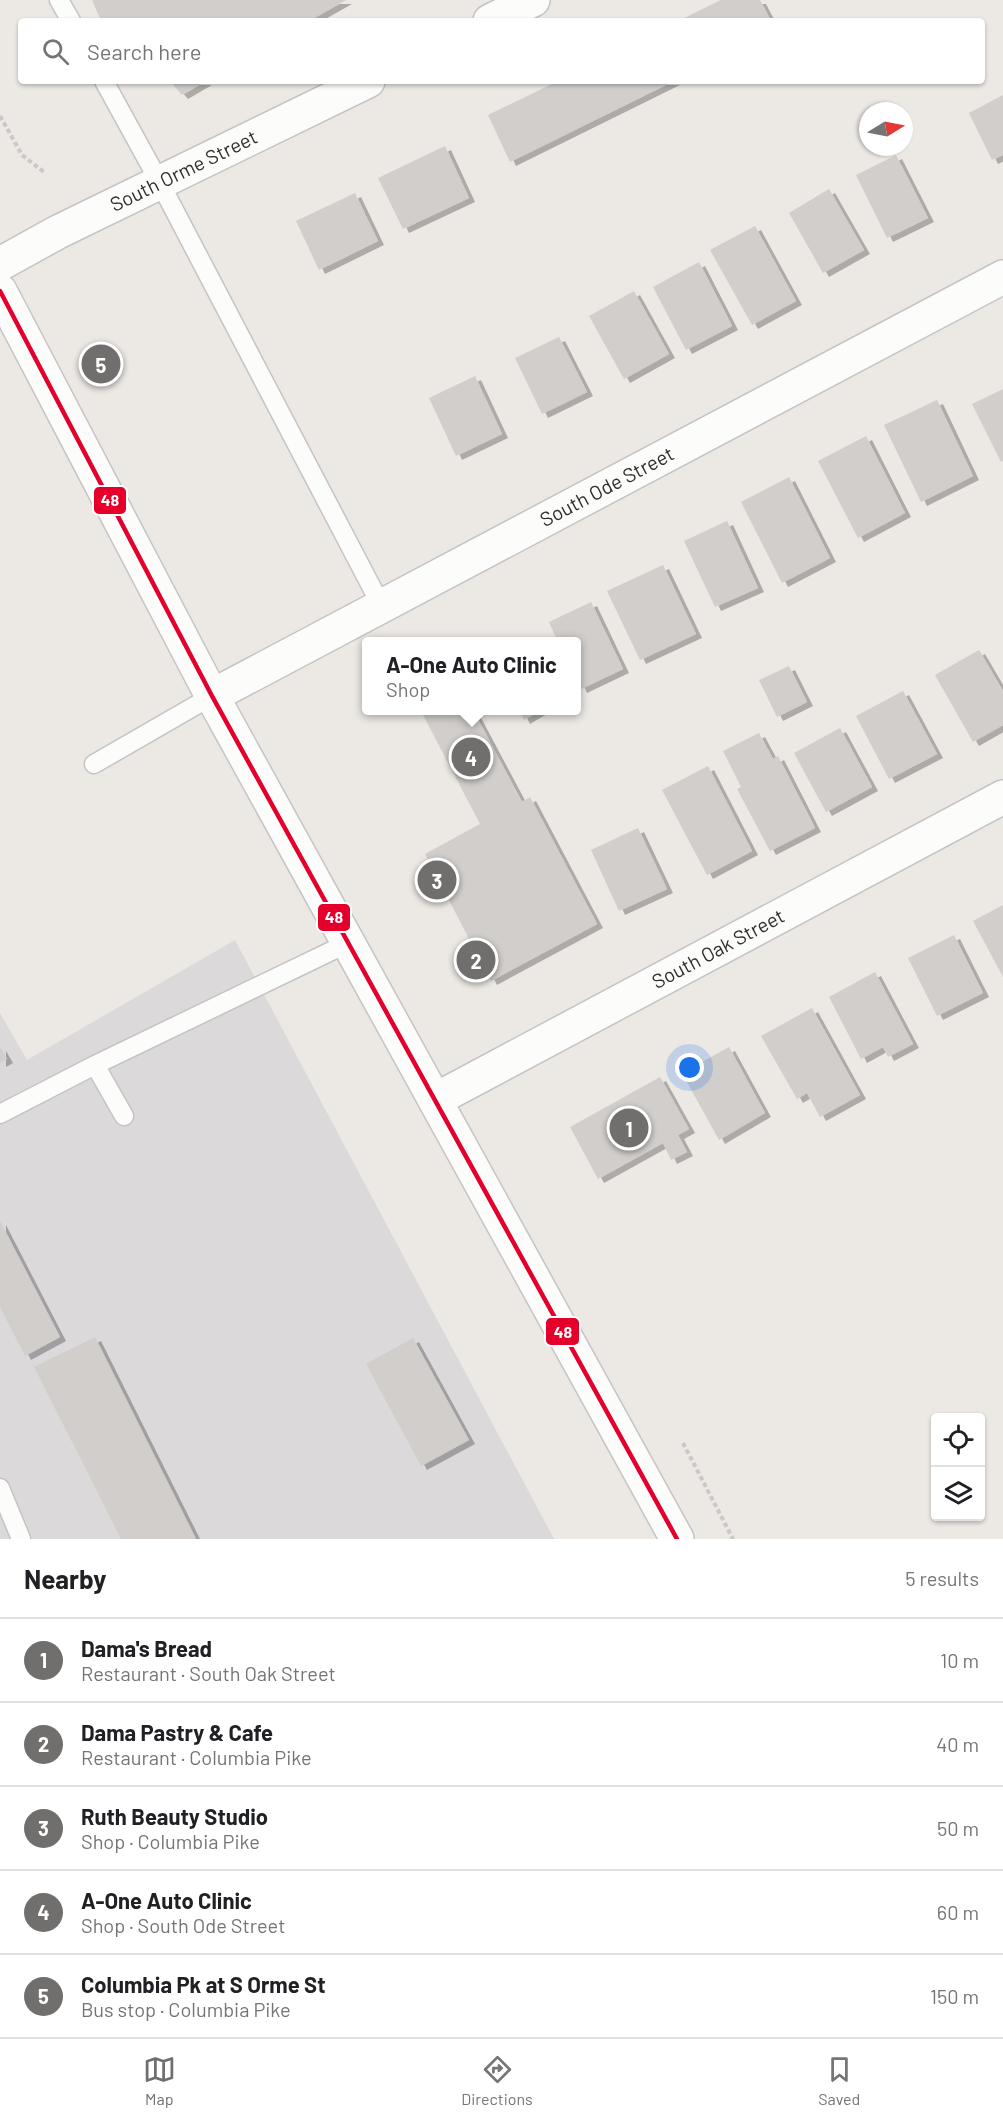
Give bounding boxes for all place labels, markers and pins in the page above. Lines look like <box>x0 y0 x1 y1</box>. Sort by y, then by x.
pin: 5 <box>82 342 120 386</box>
pin: 4 <box>452 734 490 780</box>
pin: 3 <box>418 858 456 902</box>
pin: 2 <box>456 938 496 982</box>
pin: 1 <box>610 1106 648 1150</box>

